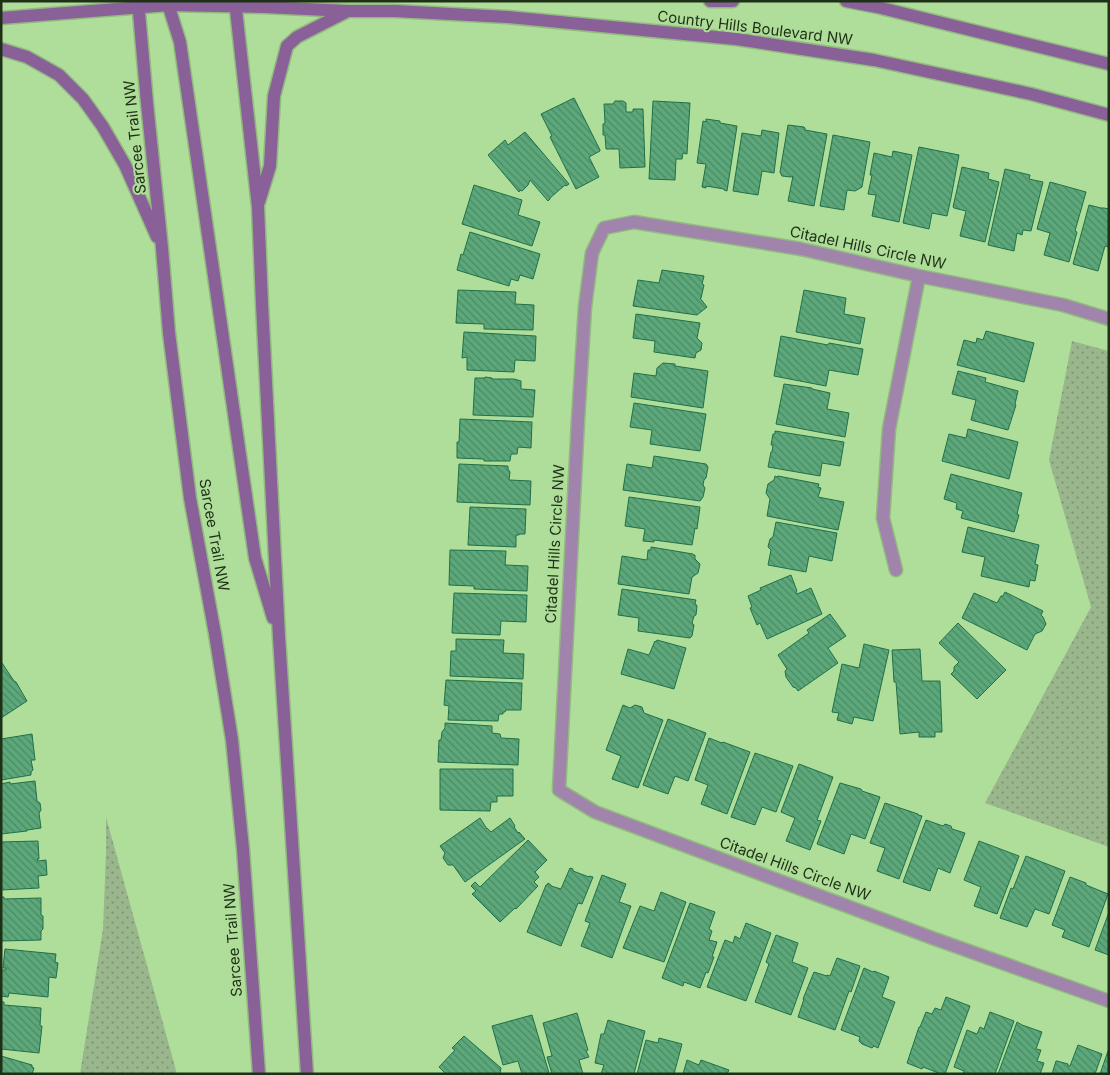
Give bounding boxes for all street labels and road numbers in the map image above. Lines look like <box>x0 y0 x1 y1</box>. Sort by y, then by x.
street label: Country Hills Boulevard NW <box>656 6 854 49</box>
street label: Sarcee Trail NW <box>119 79 150 195</box>
street label: Citadel Hills Circle NW <box>788 222 948 273</box>
street label: Citadel Hills Circle NW <box>541 464 568 624</box>
street label: Sarcee Trail NW <box>195 477 234 593</box>
street label: Citadel Hills Circle NW <box>717 832 873 905</box>
street label: Sarcee Trail NW <box>219 882 246 998</box>

